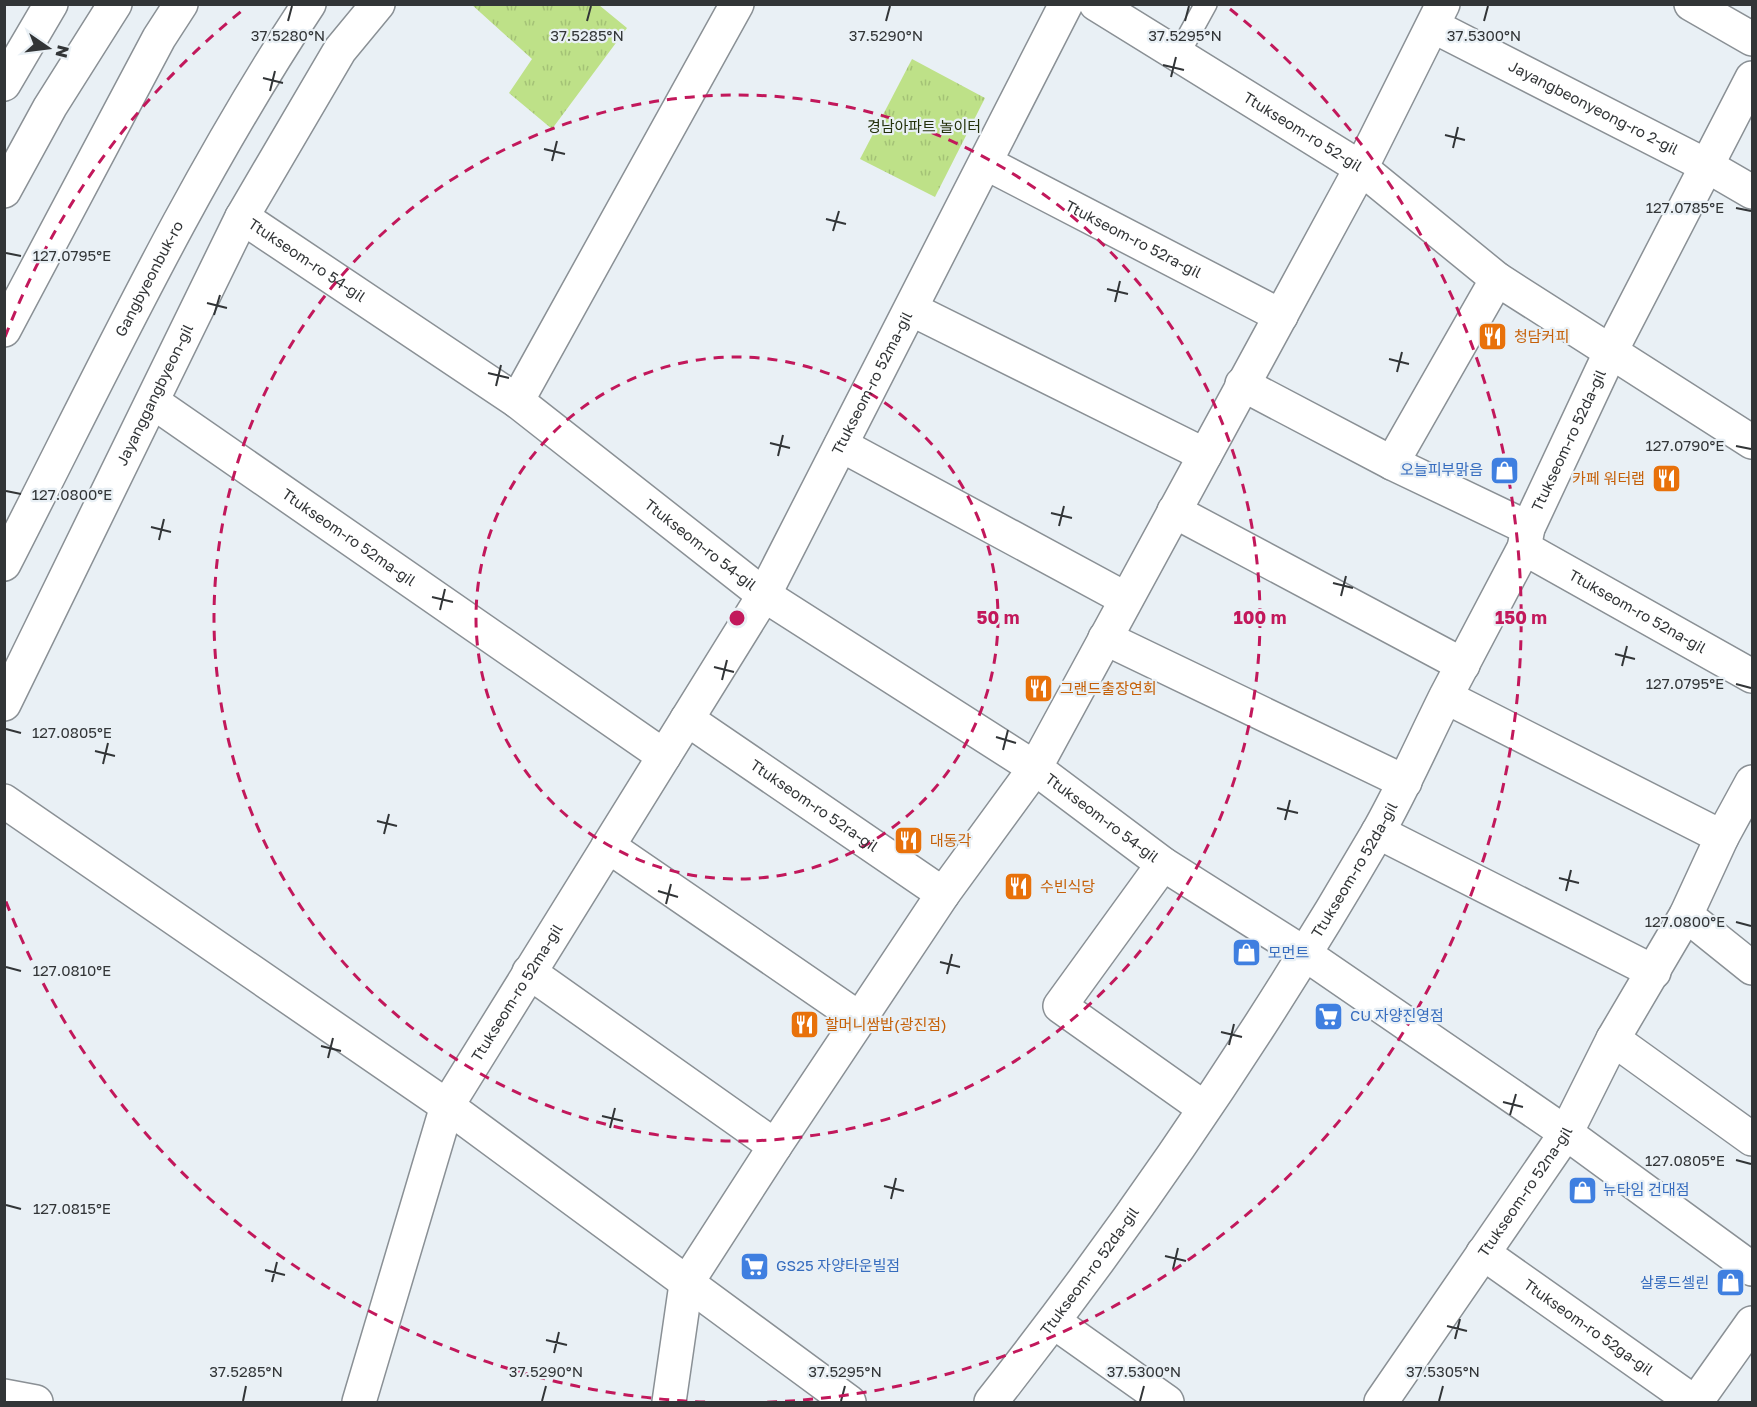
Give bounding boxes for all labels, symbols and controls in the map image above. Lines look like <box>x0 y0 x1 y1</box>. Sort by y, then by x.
north arrow <box>18 18 78 78</box>
text: 37.5280°N <box>251 26 325 44</box>
text: 37.5285°N <box>550 26 624 44</box>
text: 37.5290°N <box>849 26 923 44</box>
text: 37.5295°N <box>1148 26 1222 44</box>
text: 37.5300°N <box>1447 26 1521 44</box>
text: N <box>51 43 74 60</box>
street label: Jayangbeonyeong-ro 2-gil <box>1506 56 1682 158</box>
street label: Ttukseom-ro 52-gil <box>1240 87 1366 175</box>
park label: 경남아파트 놀이터 <box>867 117 981 135</box>
street label: Ttukseom-ro 52ra-gil <box>1063 196 1205 281</box>
text: 127.0785°E <box>1646 198 1724 216</box>
street label: Ttukseom-ro 54-gil <box>245 214 370 305</box>
street label: Gangbyeonbuk-ro <box>111 218 186 339</box>
text: 127.0795°E <box>33 246 111 264</box>
street label: Ttukseom-ro 52ma-gil <box>827 308 915 457</box>
street label: Jayanggangbyeon-gil <box>112 321 196 468</box>
restaurant icon: 청담커피 <box>1477 321 1509 353</box>
place label: 청담커피 <box>1514 327 1569 345</box>
street label: Ttukseom-ro 52da-gil <box>1527 366 1609 514</box>
text: 127.0790°E <box>1645 436 1725 454</box>
shop icon: 오늘피부맑음 <box>1488 454 1520 486</box>
place label: 오늘피부맑음 <box>1400 460 1483 478</box>
restaurant icon: 카페 워터랩 <box>1650 463 1682 495</box>
place label: 카페 워터랩 <box>1572 469 1645 487</box>
street label: Ttukseom-ro 52ma-gil <box>279 484 420 589</box>
text: 127.0800°E <box>32 485 112 503</box>
street label: Ttukseom-ro 54-gil <box>641 495 761 594</box>
street label: Ttukseom-ro 52na-gil <box>1566 565 1710 656</box>
text: 50 m <box>977 606 1019 628</box>
text: 100 m <box>1234 606 1286 628</box>
text: 150 m <box>1495 606 1547 628</box>
centre of rings <box>727 608 747 628</box>
restaurant icon: 그랜드출장연회 <box>1023 673 1055 705</box>
text: 127.0795°E <box>1646 674 1724 692</box>
place label: 그랜드출장연회 <box>1060 679 1157 697</box>
text: 127.0805°E <box>32 723 112 741</box>
street label: Ttukseom-ro 52ra-gil <box>747 755 882 855</box>
street label: Ttukseom-ro 54-gil <box>1042 769 1163 866</box>
street label: Ttukseom-ro 52da-gil <box>1307 799 1401 941</box>
restaurant icon: 대동각 <box>893 825 925 857</box>
place label: 대동각 <box>930 831 972 849</box>
restaurant icon: 수빈식당 <box>1003 871 1035 903</box>
place label: 수빈식당 <box>1040 877 1095 895</box>
text: 127.0800°E <box>1645 912 1725 930</box>
street label: Ttukseom-ro 52ma-gil <box>467 920 566 1064</box>
shop icon: 모먼트 <box>1231 937 1263 969</box>
place label: 모먼트 <box>1268 943 1310 961</box>
text: 127.0810°E <box>33 961 111 979</box>
supermarket icon: CU 자양진영점 <box>1313 1000 1345 1032</box>
place label: CU 자양진영점 <box>1350 1006 1444 1024</box>
restaurant icon: 할머니쌈밥(광진점) <box>788 1009 820 1041</box>
place label: 할머니쌈밥(광진점) <box>825 1015 947 1033</box>
street label: Ttukseom-ro 52na-gil <box>1474 1123 1576 1260</box>
text: 127.0805°E <box>1645 1151 1725 1169</box>
shop icon: 뉴타임 건대점 <box>1566 1174 1598 1206</box>
place label: 뉴타임 건대점 <box>1603 1180 1690 1198</box>
text: 127.0815°E <box>33 1199 111 1217</box>
street label: Ttukseom-ro 52da-gil <box>1036 1203 1142 1338</box>
supermarket icon: GS25 자양타운빌점 <box>739 1250 771 1282</box>
place label: GS25 자양타운빌점 <box>776 1256 900 1274</box>
shop icon: 살롱드셀린 <box>1714 1267 1746 1299</box>
place label: 살롱드셀린 <box>1640 1273 1709 1291</box>
street label: Ttukseom-ro 52ga-gil <box>1521 1275 1657 1379</box>
text: 37.5285°N <box>209 1362 283 1380</box>
text: 37.5290°N <box>509 1362 583 1380</box>
text: 37.5295°N <box>808 1362 882 1380</box>
text: 37.5300°N <box>1107 1362 1181 1380</box>
text: 37.5305°N <box>1406 1362 1480 1380</box>

